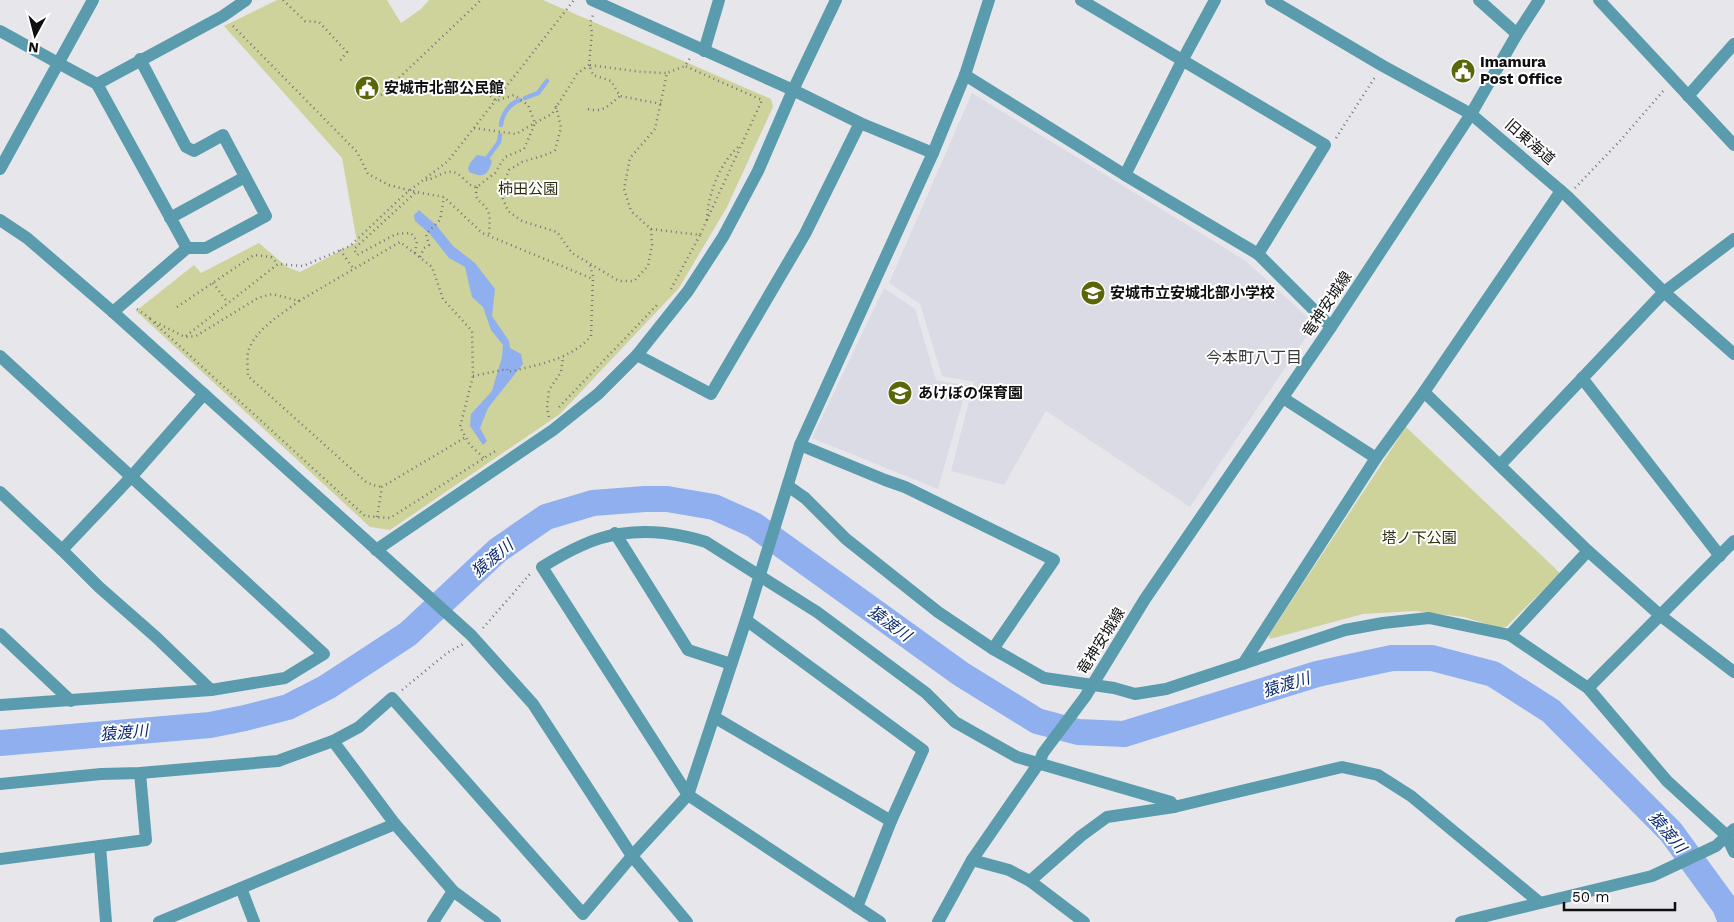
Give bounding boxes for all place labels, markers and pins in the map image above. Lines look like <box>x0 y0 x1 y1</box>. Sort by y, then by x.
place label: Imamura Post Office <box>1480 53 1563 88</box>
public building icon: Imamura Post Office <box>1450 58 1476 84</box>
public building icon: 安城市北部公民館 <box>354 75 380 101</box>
place label: 安城市北部公民館 <box>384 79 504 97</box>
school or university icon: 安城市立安城北部小学校 <box>1080 280 1106 306</box>
place label: 安城市立安城北部小学校 <box>1110 284 1275 302</box>
school or university icon: あけぼの保育園 <box>887 380 913 406</box>
place label: あけぼの保育園 <box>918 384 1023 402</box>

